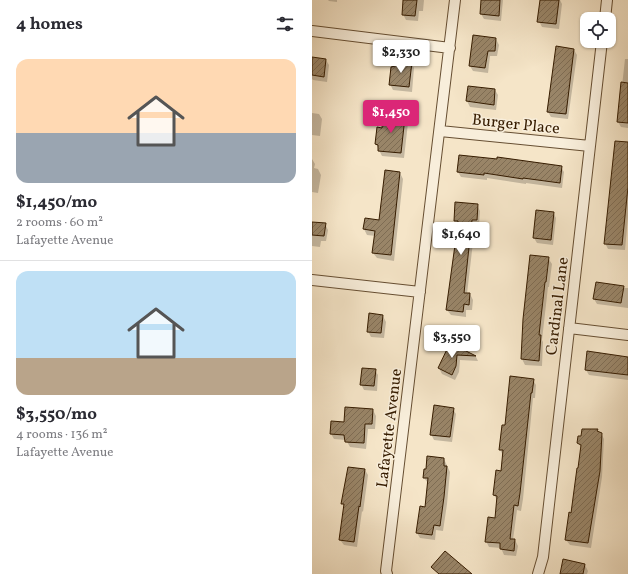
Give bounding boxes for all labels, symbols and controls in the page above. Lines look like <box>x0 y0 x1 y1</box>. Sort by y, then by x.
map controls <box>580 12 616 48</box>
button: locate <box>580 12 616 48</box>
text: 4 homes <box>16 13 83 36</box>
icon: filters <box>274 13 296 35</box>
pin: $2,330 <box>368 40 434 74</box>
text: $2,330 <box>382 44 420 62</box>
icon: home <box>120 85 192 157</box>
pin: $1,450 <box>358 100 424 134</box>
text: $1,450 <box>372 104 410 122</box>
street label: Burger Place <box>471 109 561 141</box>
text: $1,450/mo <box>16 191 97 214</box>
text: 2 rooms · 60 m² <box>16 214 103 232</box>
pin: $1,640 <box>428 222 494 256</box>
text: $1,640 <box>442 226 480 244</box>
text: Lafayette Avenue <box>16 232 114 250</box>
street label: Cardinal Lane <box>541 256 575 356</box>
icon: home <box>120 297 192 369</box>
pin: $3,550 <box>419 325 485 359</box>
text: $3,550 <box>433 329 471 347</box>
street label: Lafayette Avenue <box>372 367 408 489</box>
text: $3,550/mo <box>16 403 97 426</box>
text: 4 rooms · 136 m² <box>16 426 108 444</box>
text: Lafayette Avenue <box>16 444 114 462</box>

